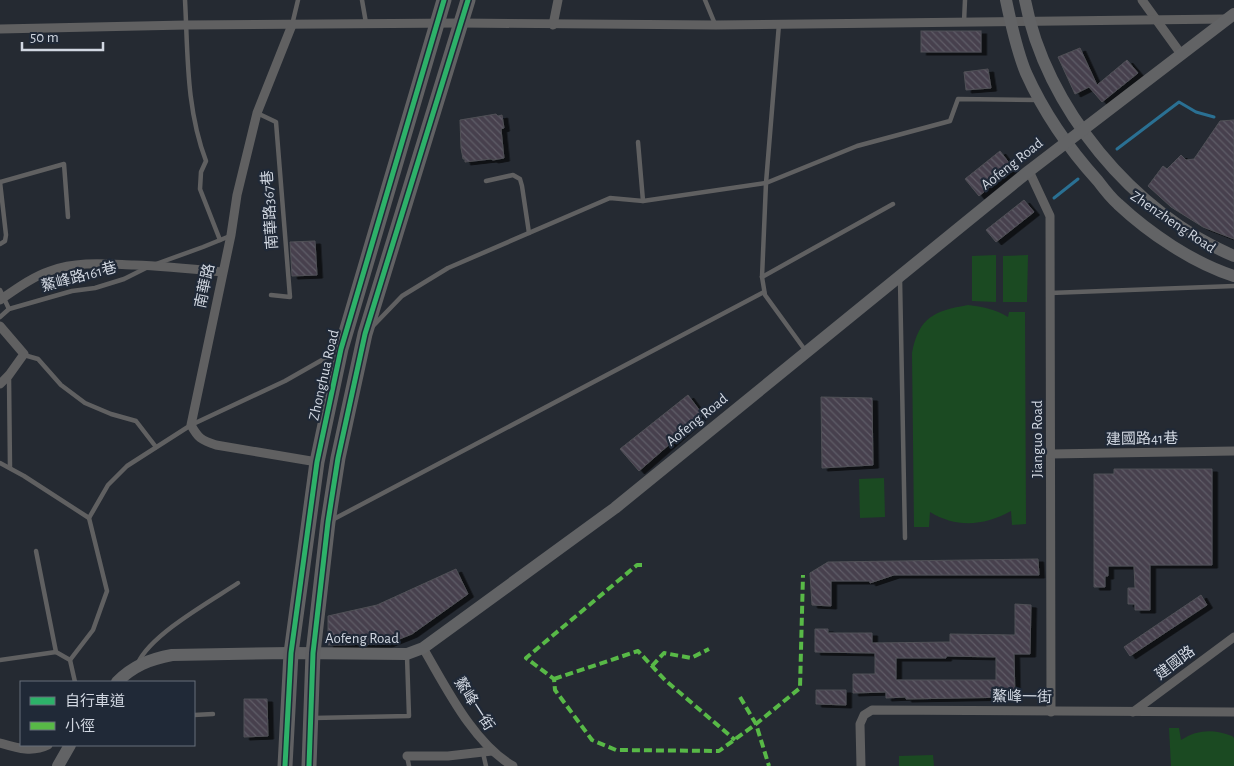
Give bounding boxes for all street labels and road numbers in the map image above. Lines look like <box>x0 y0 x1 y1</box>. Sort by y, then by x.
street label: Aofeng Road <box>978 135 1046 193</box>
street label: 南華路367巷 <box>259 170 280 250</box>
street label: Zhenzheng Road <box>1128 188 1218 256</box>
street label: 鰲峰路161巷 <box>39 258 118 294</box>
street label: 南華路 <box>192 262 217 310</box>
street label: Zhonghua Road <box>306 328 342 422</box>
street label: Aofeng Road <box>664 391 731 449</box>
street label: Jianguo Road <box>1030 400 1045 478</box>
street label: 建國路41巷 <box>1106 430 1178 447</box>
street label: Aofeng Road <box>325 631 399 646</box>
street label: 建國路 <box>1152 643 1197 683</box>
street label: 鰲峰一街 <box>451 674 498 733</box>
street label: 鰲峰一街 <box>992 687 1052 705</box>

